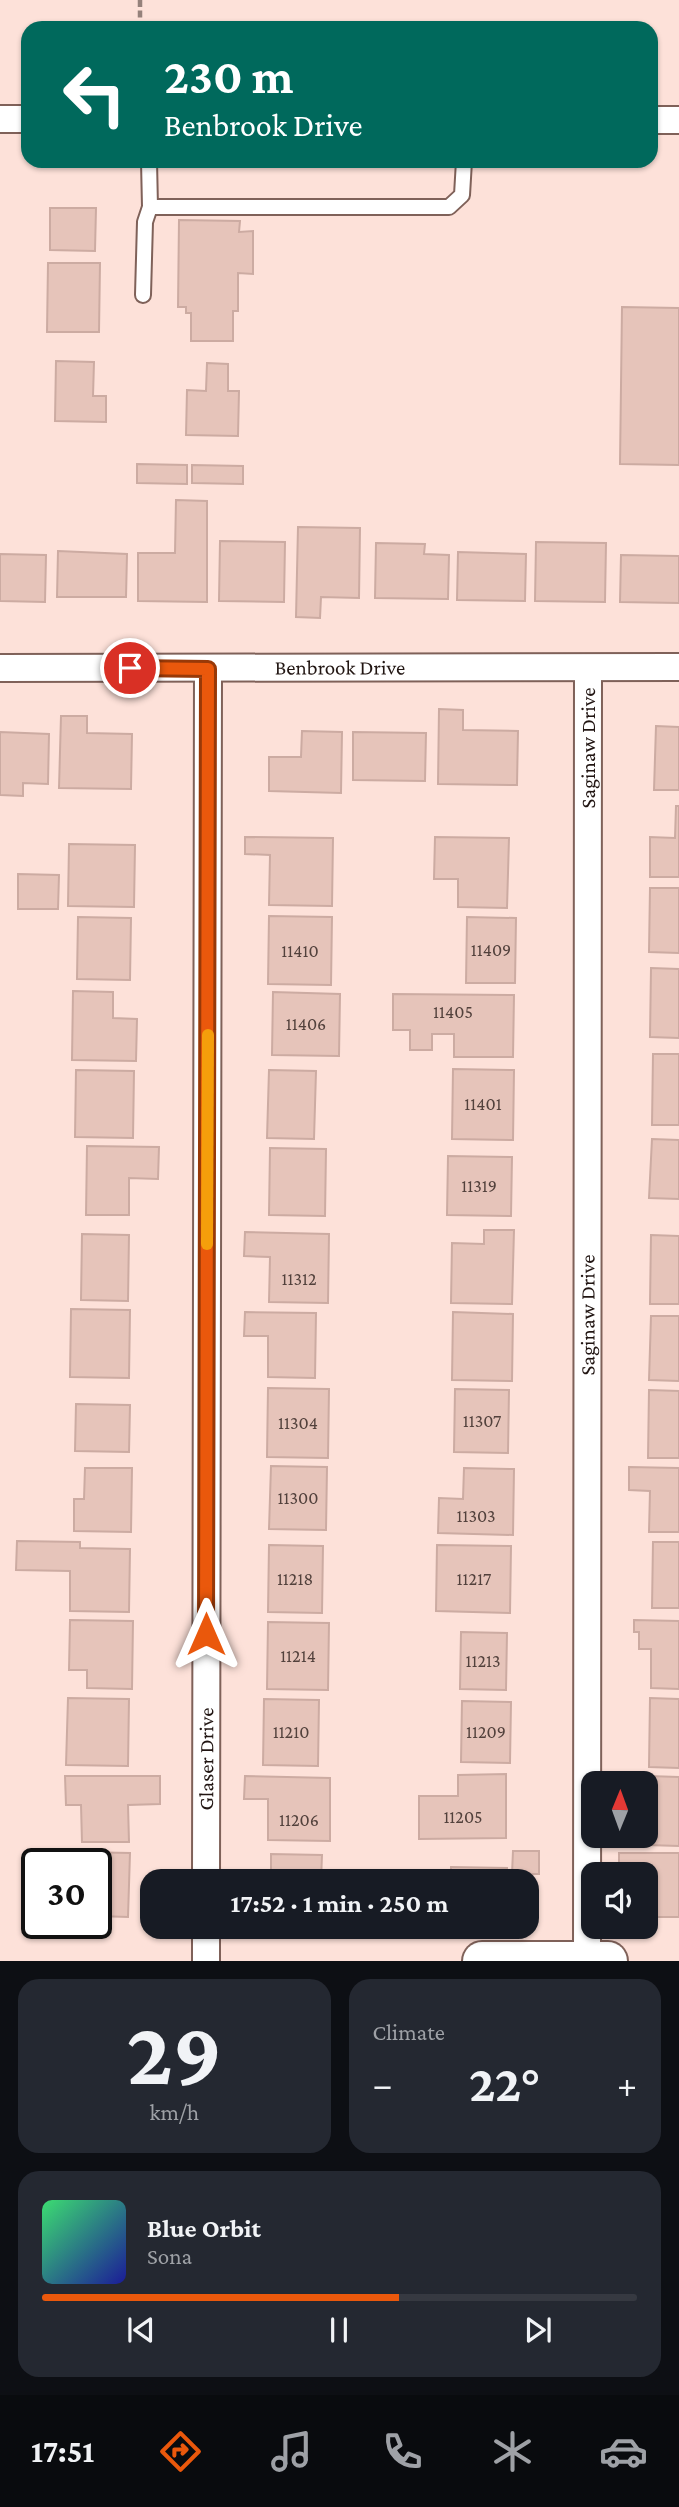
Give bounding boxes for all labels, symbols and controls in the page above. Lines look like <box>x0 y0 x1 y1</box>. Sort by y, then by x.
icon: left <box>49 49 140 140</box>
text: 230 m <box>164 49 294 104</box>
text: Benbrook Drive <box>164 107 363 143</box>
pin <box>100 638 160 698</box>
icon: arrive <box>111 649 149 687</box>
street label: Benbrook Drive <box>275 655 405 680</box>
street label: Saginaw Drive <box>576 687 600 809</box>
house number: 11409 <box>471 940 511 960</box>
house number: 11410 <box>281 941 319 961</box>
house number: 11405 <box>433 1002 473 1022</box>
house number: 11406 <box>286 1014 326 1034</box>
house number: 11401 <box>464 1094 502 1114</box>
house number: 11319 <box>461 1176 497 1196</box>
street label: Saginaw Drive <box>575 1254 600 1376</box>
house number: 11312 <box>281 1269 317 1289</box>
house number: 11307 <box>463 1411 501 1431</box>
house number: 11304 <box>278 1413 318 1433</box>
house number: 11300 <box>278 1488 318 1508</box>
house number: 11303 <box>456 1506 496 1526</box>
house number: 11218 <box>277 1569 313 1589</box>
house number: 11217 <box>457 1569 491 1589</box>
position arrow <box>169 1597 243 1671</box>
house number: 11214 <box>280 1646 316 1666</box>
house number: 11213 <box>465 1651 501 1671</box>
street label: Glaser Drive <box>194 1707 218 1811</box>
house number: 11210 <box>273 1722 309 1742</box>
house number: 11209 <box>466 1722 506 1742</box>
north arrow <box>581 1771 658 1848</box>
map controls <box>581 1771 658 1939</box>
house number: 11205 <box>443 1807 483 1827</box>
house number: 11206 <box>279 1810 319 1830</box>
speed limit sign: 30 <box>21 1848 112 1939</box>
button: sound <box>581 1862 658 1939</box>
text: 17:52 · 1 min · 250 m <box>231 1889 448 1918</box>
text: 29 <box>126 2002 222 2104</box>
text: Climate <box>373 2019 445 2045</box>
text: 22° <box>469 2054 541 2112</box>
text: − <box>373 2063 393 2105</box>
text: + <box>617 2063 637 2105</box>
text: km/h <box>149 2099 199 2125</box>
text: Blue Orbit <box>147 2214 261 2243</box>
text: Sona <box>147 2243 192 2269</box>
icon: previous <box>122 2311 160 2349</box>
icon: pause <box>320 2311 358 2349</box>
icon: next <box>519 2311 557 2349</box>
icon: directions <box>156 2427 205 2476</box>
icon: music <box>267 2427 316 2476</box>
icon: phone <box>378 2427 427 2476</box>
icon: climate <box>488 2427 537 2476</box>
icon: car <box>599 2427 648 2476</box>
text: 17:51 <box>31 2433 94 2469</box>

